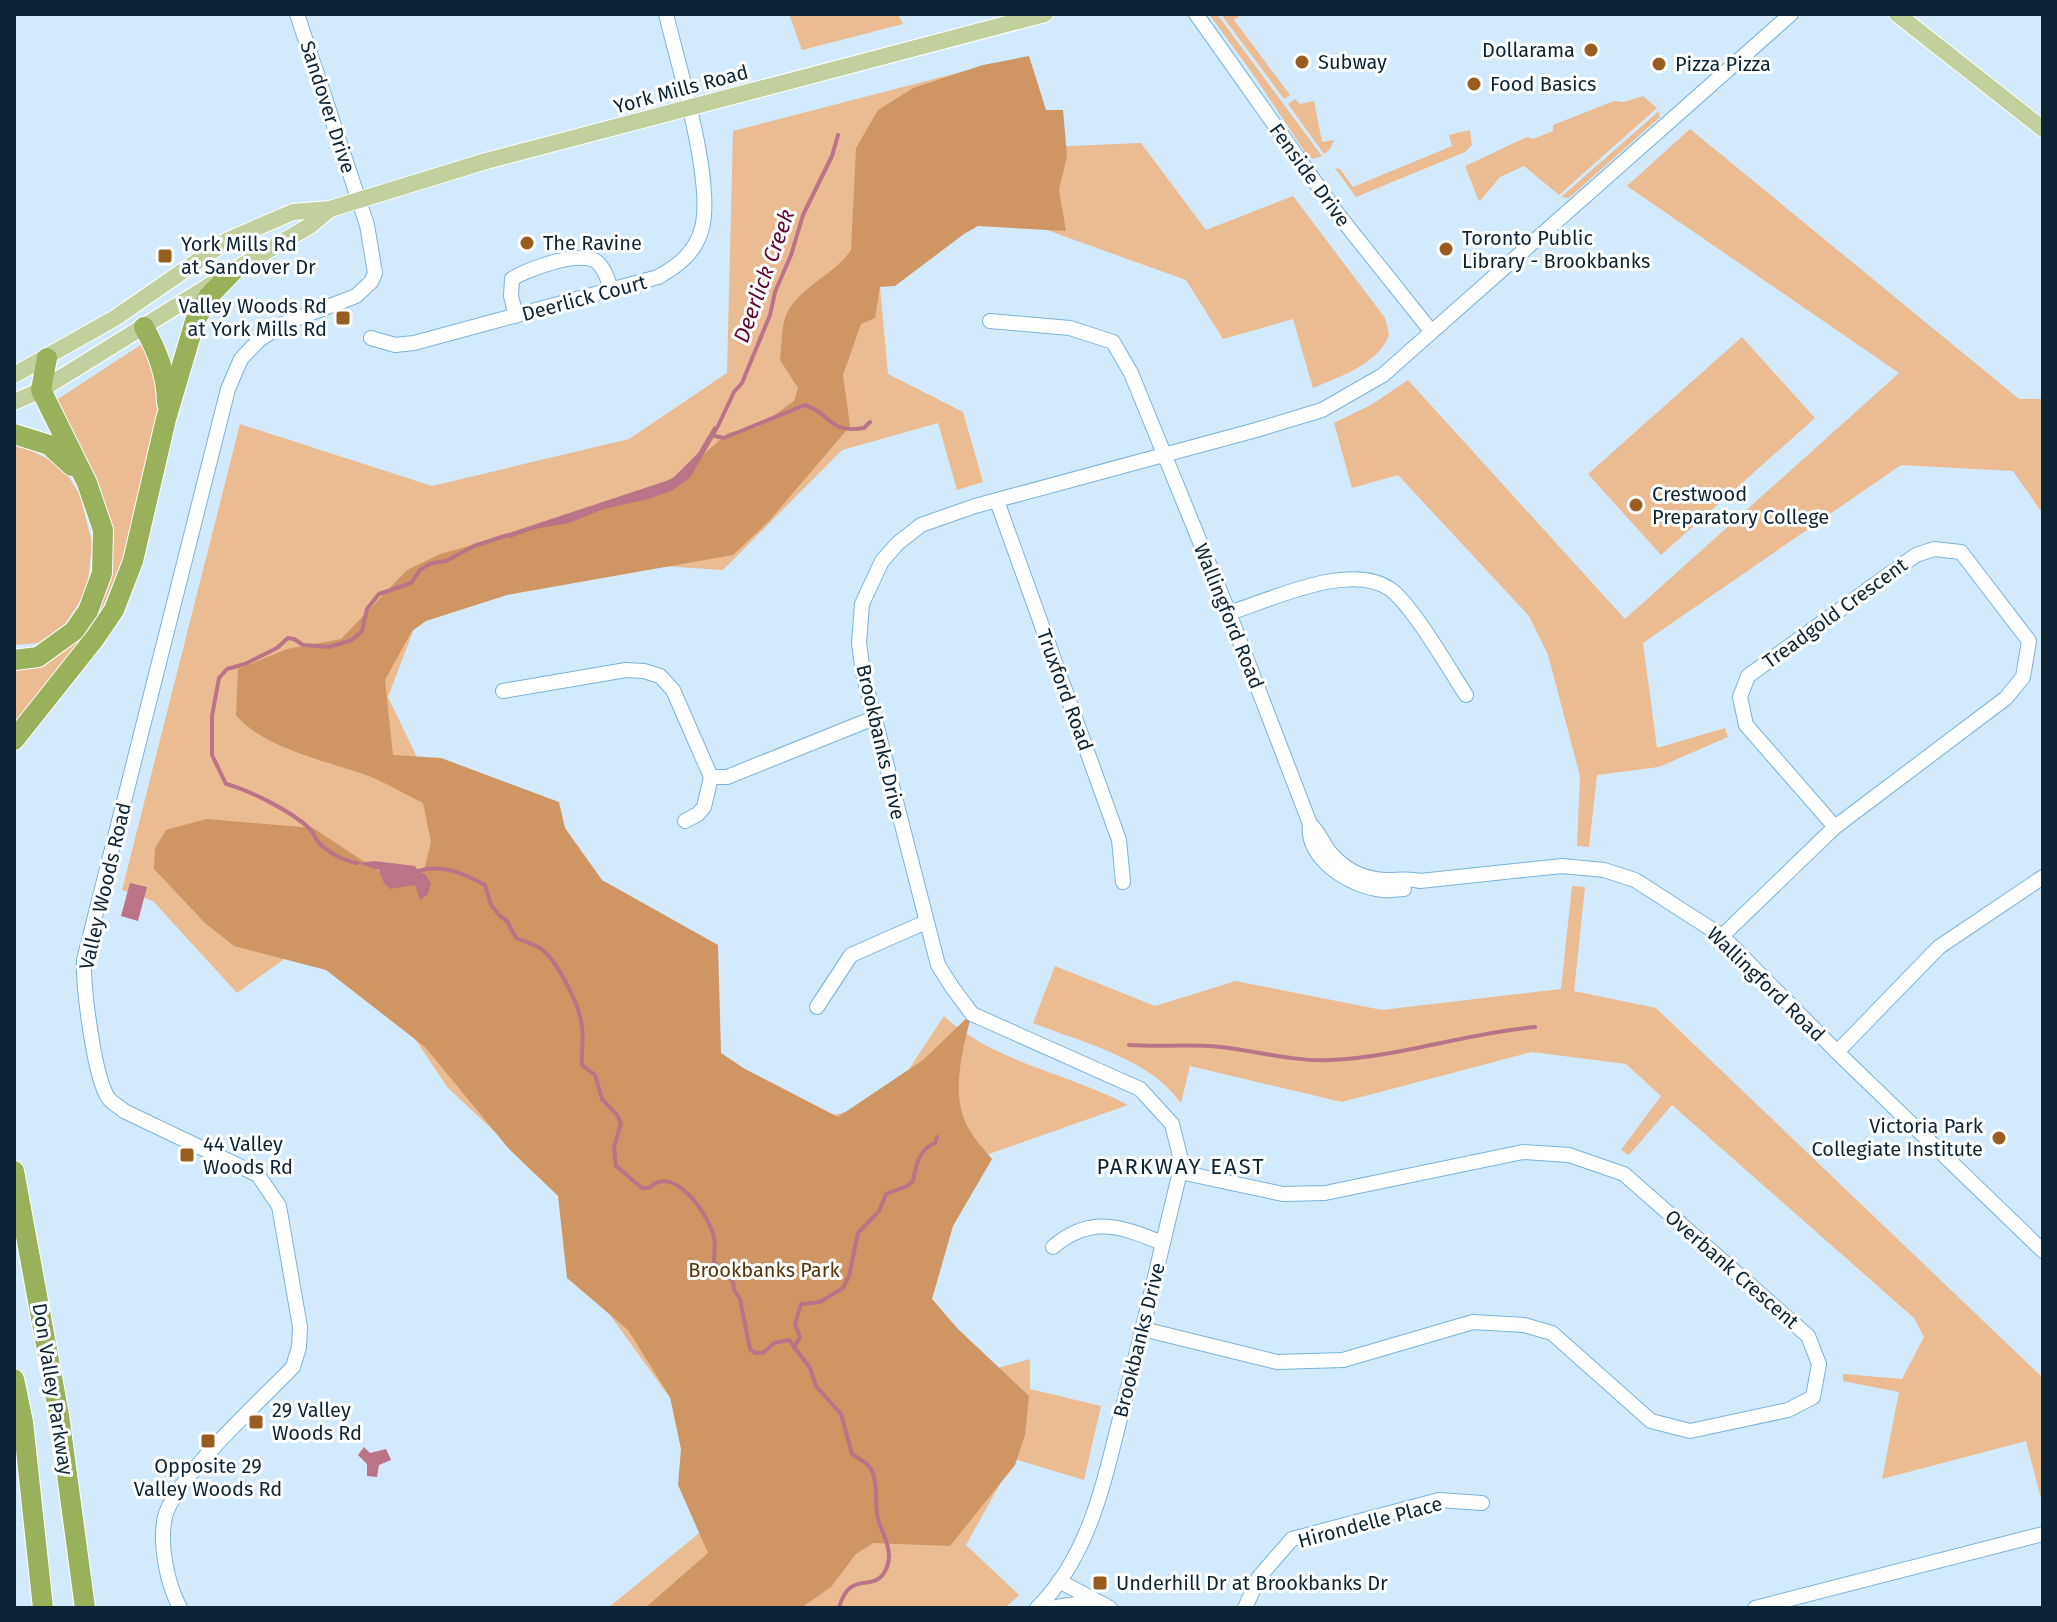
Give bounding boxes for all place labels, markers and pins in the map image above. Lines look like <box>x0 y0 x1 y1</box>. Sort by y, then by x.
place label: Dollarama <box>1482 38 1575 62</box>
marker: Dollarama <box>1582 41 1600 59</box>
place label: Subway <box>1318 50 1387 74</box>
place label: Pizza Pizza <box>1675 52 1771 76</box>
marker: Subway <box>1293 53 1311 71</box>
marker: Pizza Pizza <box>1650 55 1668 73</box>
place label: Food Basics <box>1490 72 1596 96</box>
marker: Food Basics <box>1465 75 1483 93</box>
place label: Toronto Public Library - Brookbanks <box>1462 226 1650 273</box>
place label: The Ravine <box>543 231 642 255</box>
place label: York Mills Rd at Sandover Dr <box>181 232 316 279</box>
marker: The Ravine <box>518 234 536 252</box>
marker: Toronto Public Library - Brookbanks <box>1437 240 1455 258</box>
marker: York Mills Rd at Sandover Dr <box>156 247 174 265</box>
place label: Valley Woods Rd at York Mills Rd <box>178 294 327 341</box>
marker: Valley Woods Rd at York Mills Rd <box>334 309 352 327</box>
place label: Crestwood Preparatory College <box>1652 482 1829 529</box>
marker: Crestwood Preparatory College <box>1627 496 1645 514</box>
place label: Victoria Park Collegiate Institute <box>1811 1114 1984 1161</box>
marker: Victoria Park Collegiate Institute <box>1990 1129 2008 1147</box>
place label: 44 Valley Woods Rd <box>203 1132 293 1179</box>
marker: 44 Valley Woods Rd <box>178 1146 196 1164</box>
place label: 29 Valley Woods Rd <box>272 1398 362 1445</box>
marker: 29 Valley Woods Rd <box>247 1413 265 1431</box>
marker: Opposite 29 Valley Woods Rd <box>199 1432 217 1450</box>
place label: Opposite 29 Valley Woods Rd <box>134 1454 282 1501</box>
place label: Underhill Dr at Brookbanks Dr <box>1116 1571 1388 1595</box>
marker: Underhill Dr at Brookbanks Dr <box>1091 1574 1109 1592</box>

